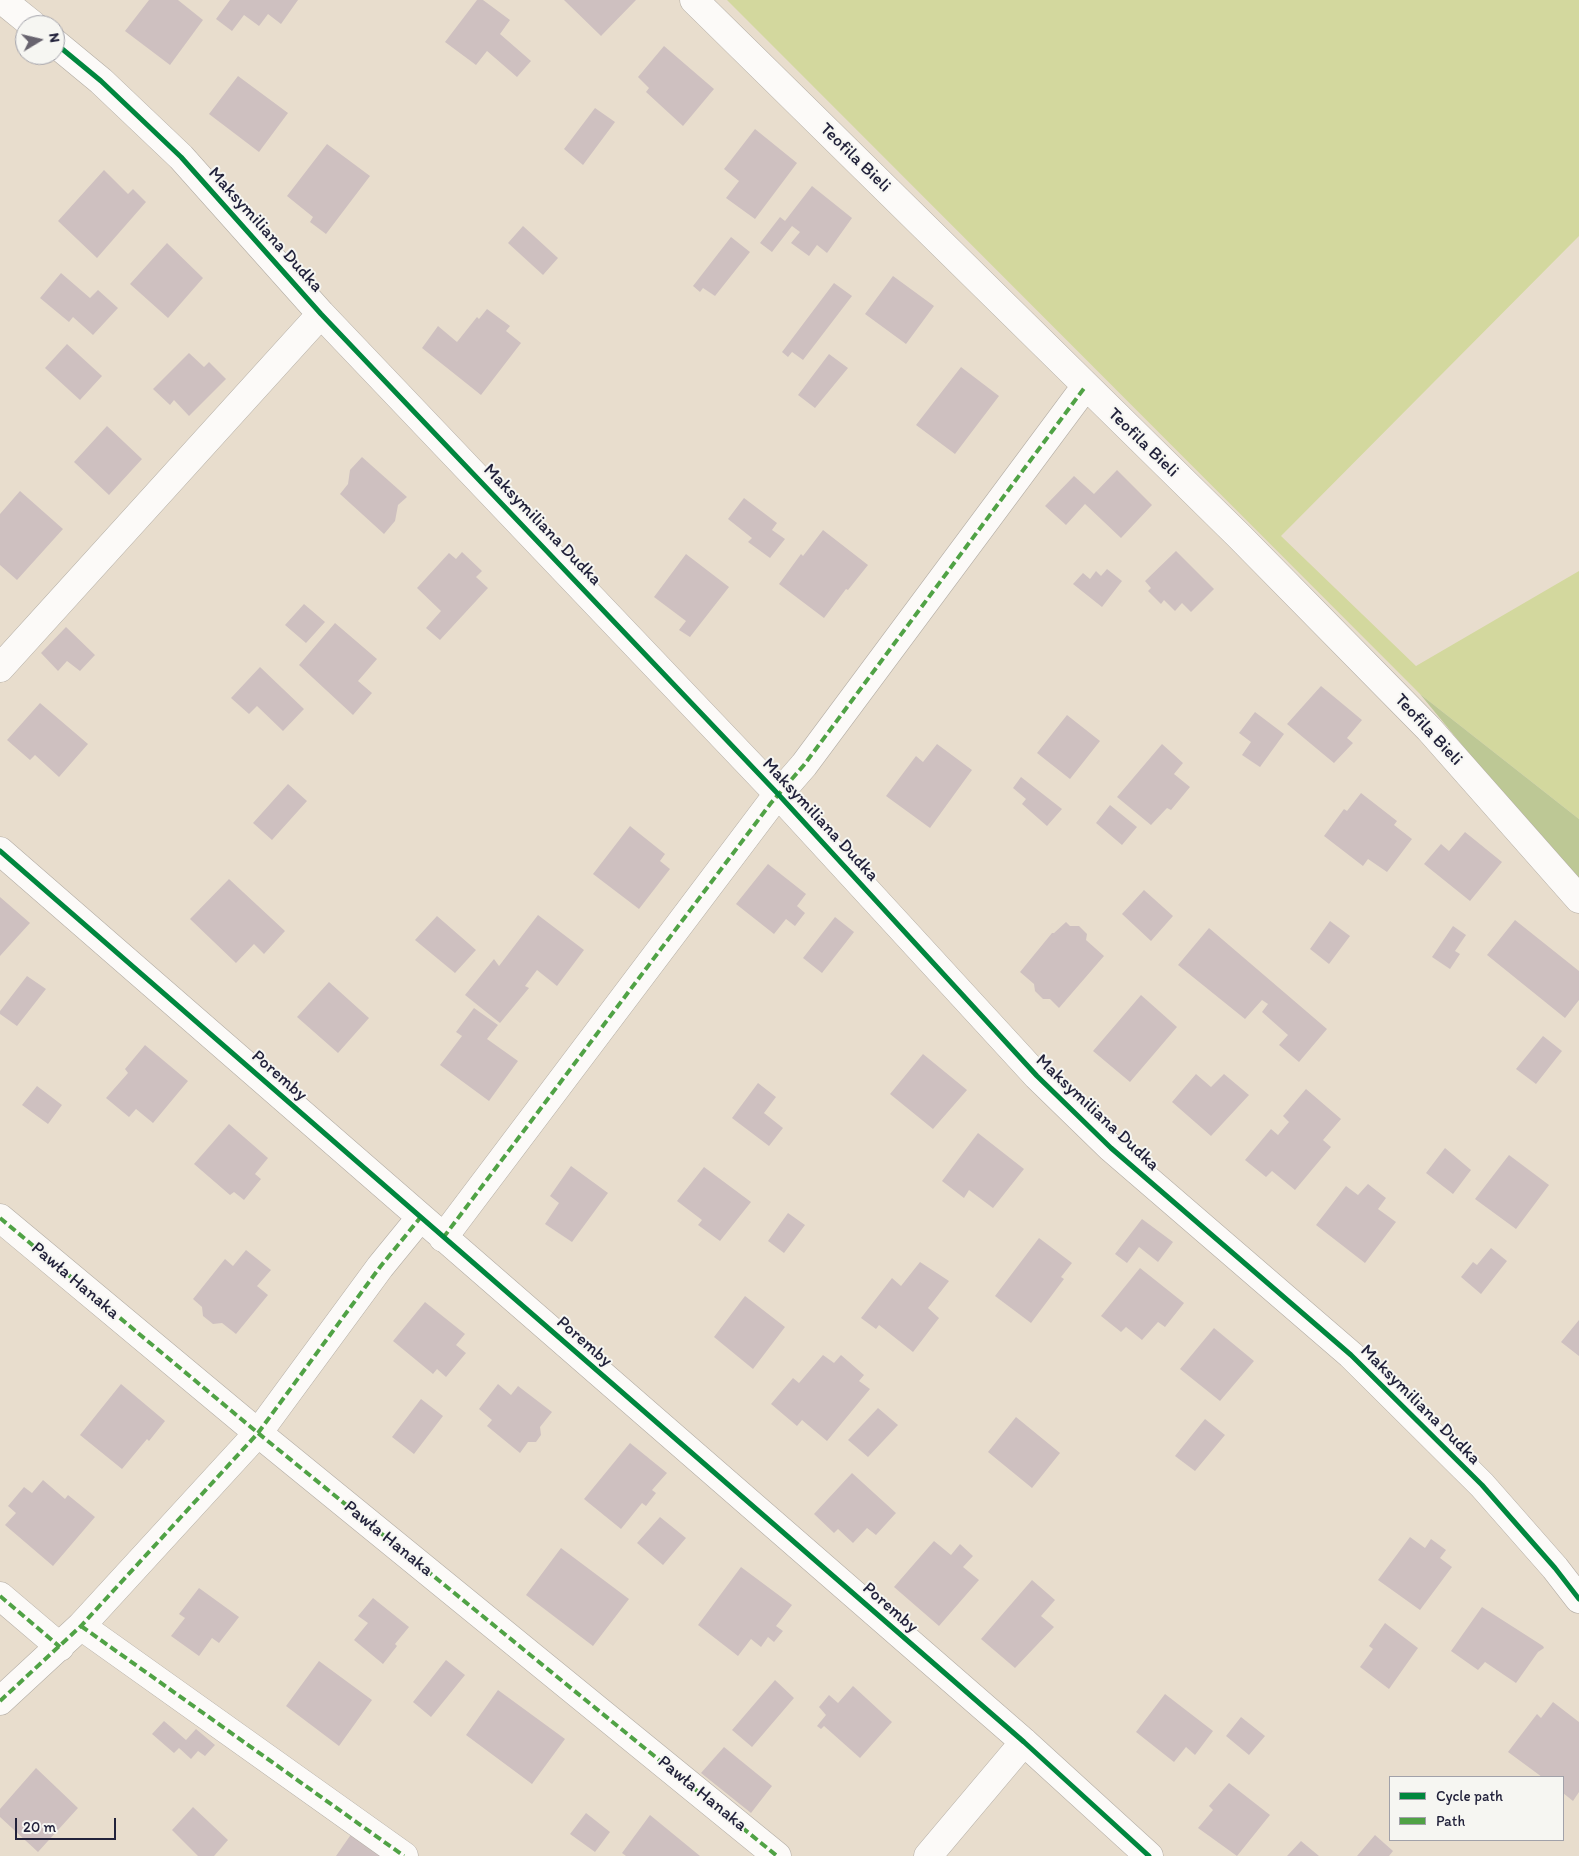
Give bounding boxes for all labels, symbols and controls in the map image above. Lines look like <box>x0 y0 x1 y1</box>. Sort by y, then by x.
north arrow <box>15 15 65 65</box>
text: N <box>45 32 63 44</box>
street label: Teofila Bieli <box>815 119 895 197</box>
street label: Maksymiliana Dudka <box>203 163 327 297</box>
street label: Teofila Bieli <box>1103 404 1183 482</box>
street label: Maksymiliana Dudka <box>478 460 606 590</box>
street label: Teofila Bieli <box>1389 690 1467 770</box>
street label: Maksymiliana Dudka <box>757 754 883 886</box>
street label: Poremby <box>247 1046 311 1106</box>
street label: Maksymiliana Dudka <box>1031 1050 1163 1176</box>
street label: Pawła Hanaka <box>26 1238 124 1324</box>
street label: Poremby <box>552 1312 616 1372</box>
street label: Maksymiliana Dudka <box>1355 1340 1485 1470</box>
street label: Pawła Hanaka <box>339 1496 437 1582</box>
street label: Poremby <box>858 1578 922 1638</box>
street label: Pawła Hanaka <box>653 1751 751 1837</box>
legend <box>1389 1776 1564 1841</box>
text: Cycle path <box>1436 1787 1503 1805</box>
scale bar <box>18 1808 119 1840</box>
text: Path <box>1436 1812 1465 1830</box>
text: 20 m <box>23 1818 56 1836</box>

